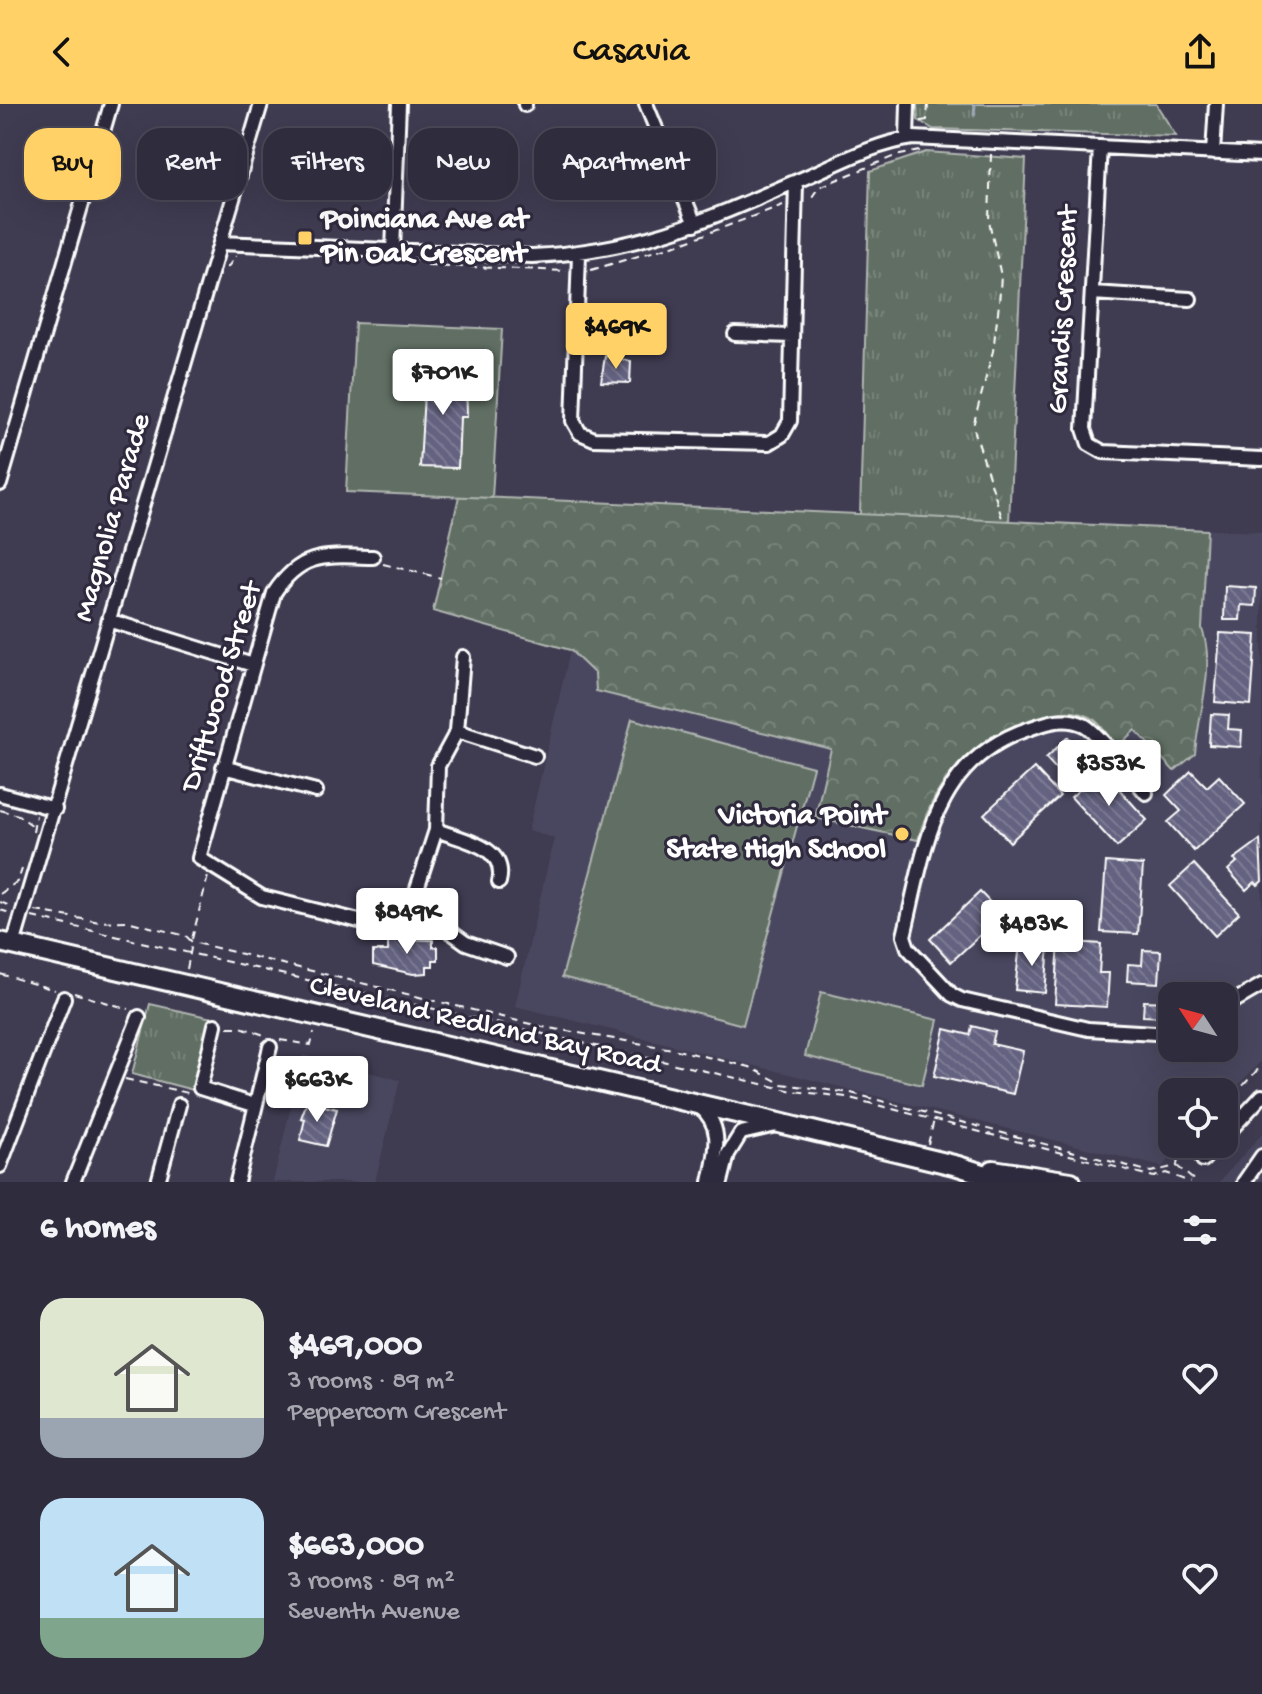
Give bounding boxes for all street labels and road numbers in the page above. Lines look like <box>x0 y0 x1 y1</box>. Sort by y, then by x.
street label: Grandis Crescent <box>1042 202 1088 415</box>
street label: Magnolia Parade <box>68 409 161 626</box>
street label: Driftwood Street <box>174 575 272 798</box>
street label: Cleveland Redland Bay Road <box>306 969 666 1085</box>

